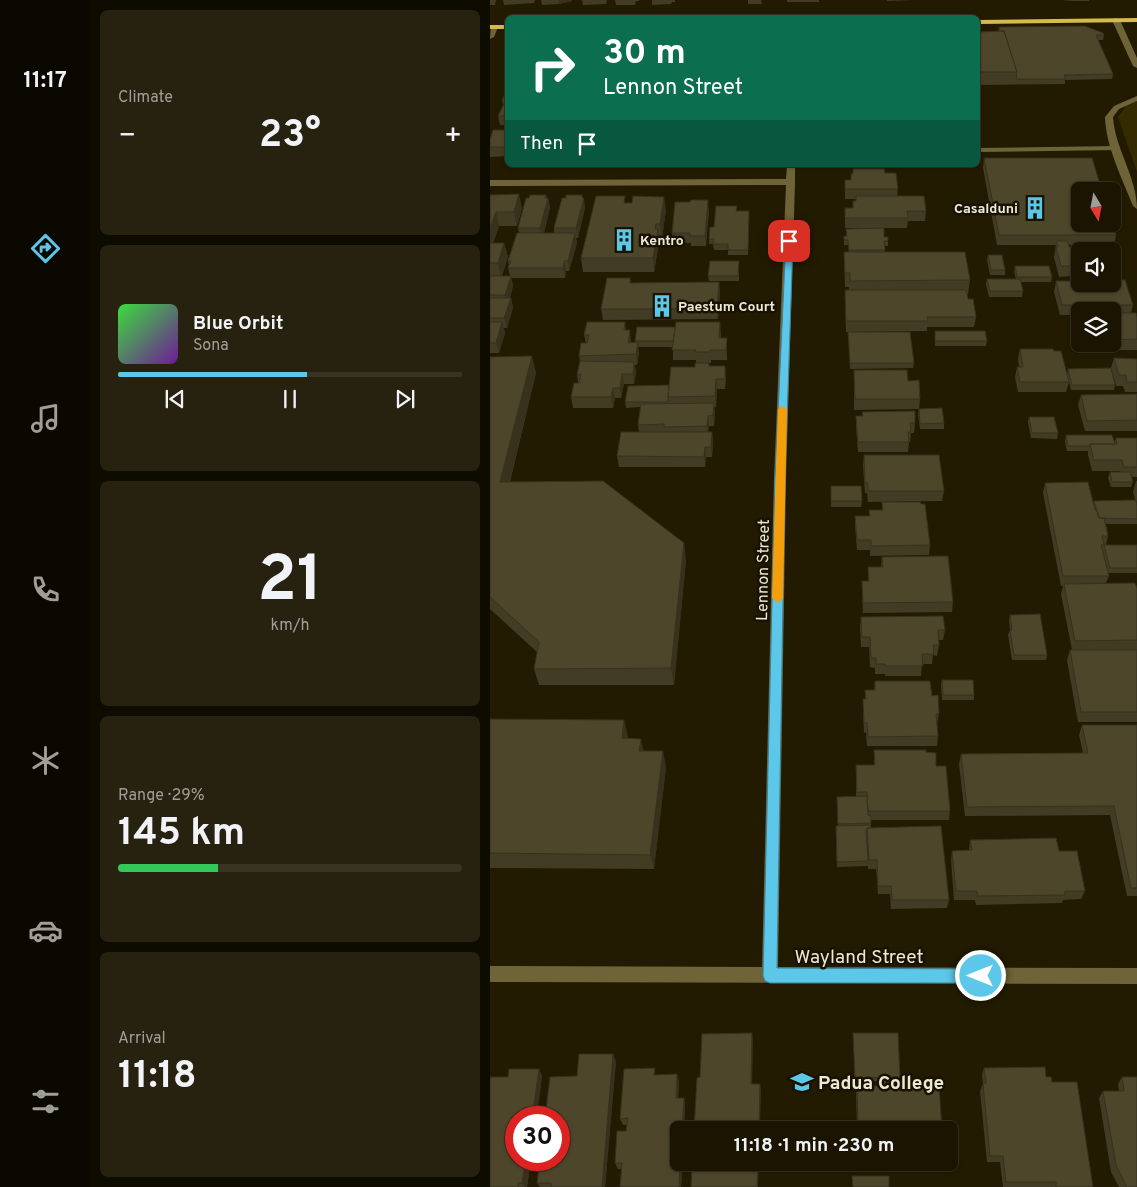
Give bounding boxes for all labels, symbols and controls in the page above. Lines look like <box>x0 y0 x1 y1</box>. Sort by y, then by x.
text: 30 m <box>603 32 686 76</box>
icon: right <box>520 35 585 100</box>
text: 11:17 <box>23 68 67 95</box>
text: Lennon Street <box>603 75 743 102</box>
text: Climate <box>118 88 173 108</box>
text: 23° <box>259 112 321 161</box>
text: − <box>118 119 136 155</box>
text: + <box>444 119 462 155</box>
icon: arrive <box>573 130 601 158</box>
text: Then <box>520 132 563 156</box>
north arrow <box>1071 182 1121 232</box>
map controls <box>1071 182 1121 352</box>
building icon: Casalduni <box>1022 195 1048 221</box>
place label: Casalduni <box>954 201 1018 218</box>
pin <box>768 220 810 262</box>
building icon: Kentro <box>611 227 637 253</box>
icon: arrive <box>775 227 803 255</box>
icon: directions <box>28 231 63 266</box>
place label: Kentro <box>640 233 684 250</box>
button: sound <box>1071 242 1121 292</box>
building icon: Paestum Court <box>649 293 675 319</box>
place label: Paestum Court <box>678 299 775 316</box>
button: layers <box>1071 302 1121 352</box>
text: Blue Orbit <box>193 312 283 336</box>
text: Sona <box>193 336 229 356</box>
icon: previous <box>161 385 189 413</box>
icon: pause <box>276 385 304 413</box>
icon: next <box>391 385 419 413</box>
icon: music <box>28 401 63 436</box>
street label: Lennon Street <box>753 519 775 621</box>
text: 21 <box>257 542 323 624</box>
icon: phone <box>28 572 63 607</box>
text: km/h <box>271 616 309 636</box>
icon: climate <box>28 743 63 778</box>
text: Range · 29% <box>118 786 205 806</box>
text: 145 km <box>118 810 245 859</box>
icon: car <box>28 913 63 948</box>
street label: Wayland Street <box>794 946 924 970</box>
position arrow <box>954 949 1006 1001</box>
text: Arrival <box>118 1029 166 1049</box>
text: 11:18 <box>118 1053 197 1102</box>
school or university icon: Padua College <box>789 1069 815 1095</box>
place label: Padua College <box>818 1072 944 1096</box>
icon: filters <box>28 1084 63 1119</box>
speed limit sign: 30 <box>505 1106 570 1171</box>
text: 11:18 · 1 min · 230 m <box>734 1134 894 1158</box>

